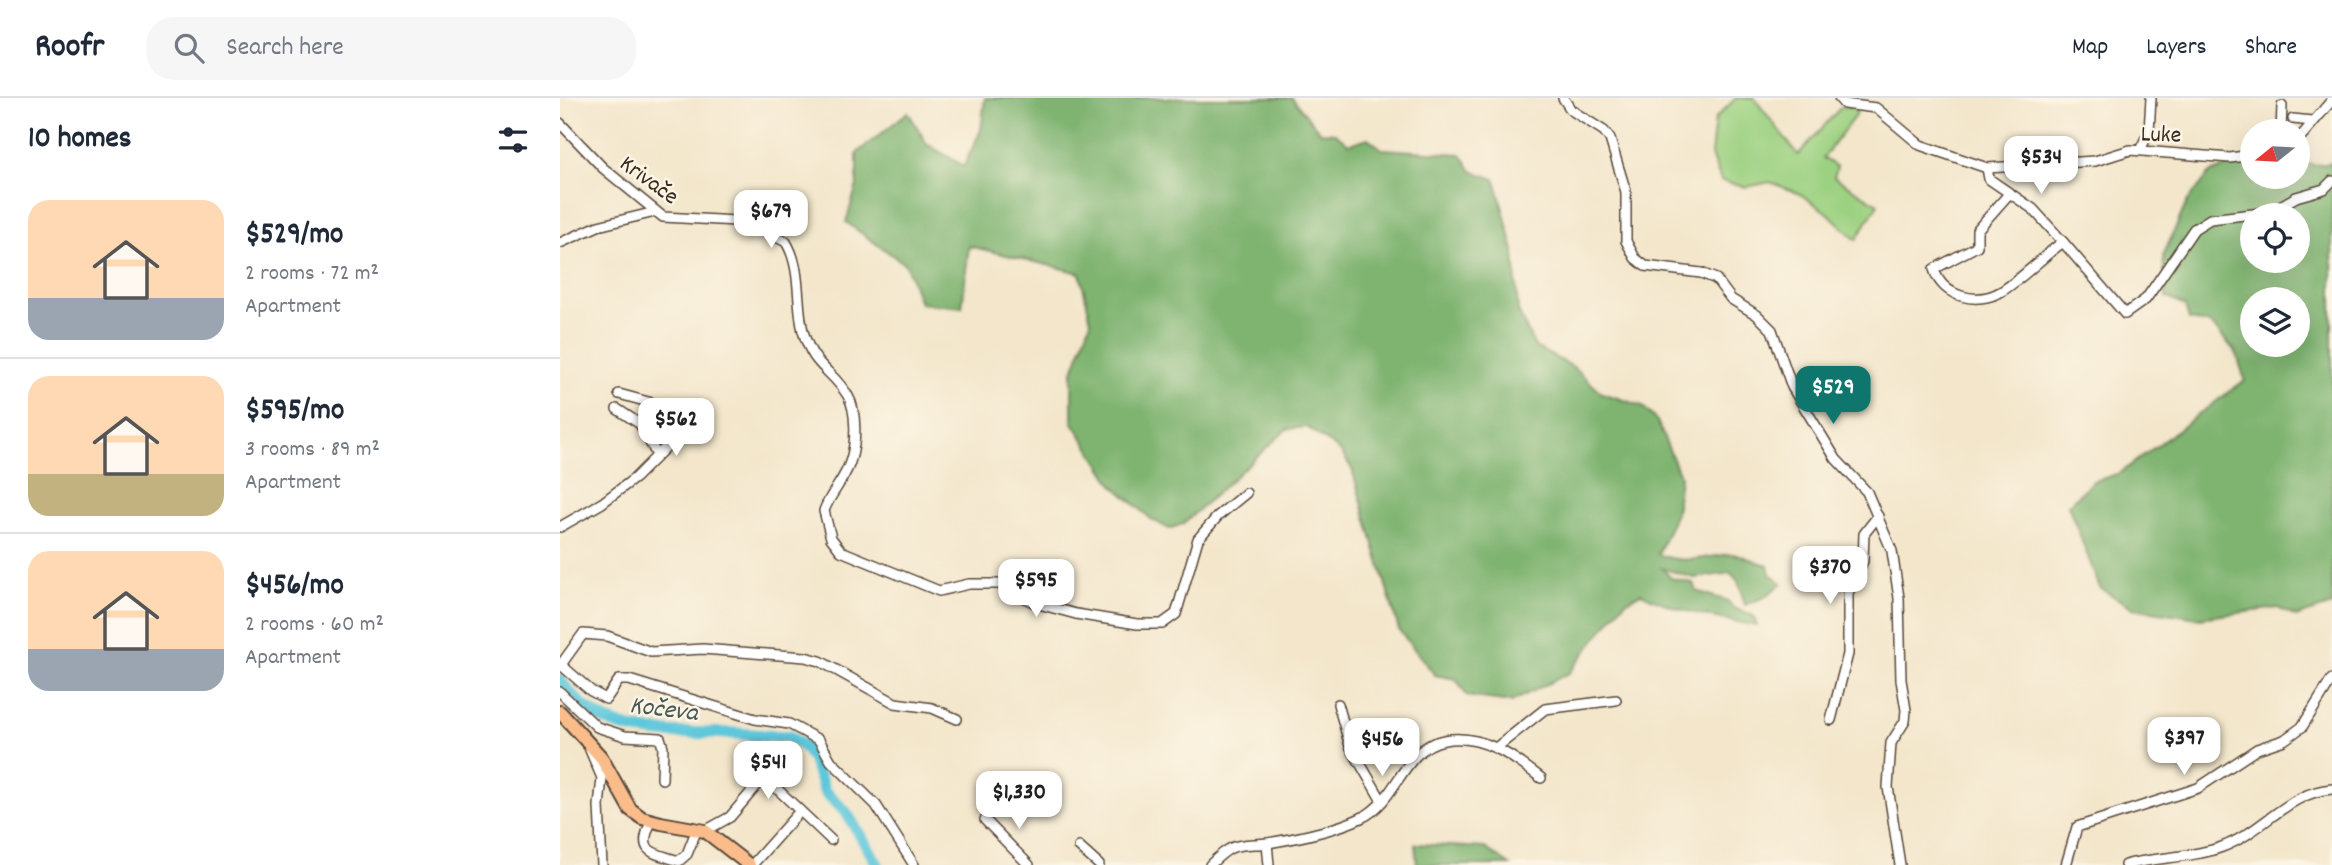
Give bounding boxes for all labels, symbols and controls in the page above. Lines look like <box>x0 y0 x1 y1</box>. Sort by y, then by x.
search box <box>146 17 636 80</box>
text: Roofr <box>35 25 104 72</box>
icon: search <box>170 29 208 67</box>
text: Search here <box>226 30 344 67</box>
text: Map <box>2072 31 2108 65</box>
text: Layers <box>2146 31 2207 65</box>
text: Share <box>2245 31 2297 65</box>
street label: Luke <box>2140 118 2182 154</box>
text: 10 homes <box>28 119 131 162</box>
north arrow <box>2240 119 2310 189</box>
map controls <box>2240 119 2310 357</box>
icon: filters <box>494 121 532 159</box>
pin: $534 <box>2000 136 2082 196</box>
text: $534 <box>2020 142 2062 175</box>
street label: Krivače <box>612 148 685 215</box>
pin: $679 <box>730 190 812 250</box>
text: $679 <box>750 196 792 229</box>
button: locate <box>2240 203 2310 273</box>
text: $529/mo <box>245 215 343 258</box>
icon: home <box>84 228 168 312</box>
text: 2 rooms · 72 m² <box>245 258 379 291</box>
button: layers <box>2240 287 2310 357</box>
text: Apartment <box>245 291 341 324</box>
pin: $529 <box>1792 366 1874 426</box>
text: $529 <box>1812 372 1854 405</box>
text: $595/mo <box>245 391 344 434</box>
pin: $562 <box>635 398 717 458</box>
icon: home <box>84 404 168 488</box>
text: $562 <box>654 404 698 437</box>
text: 3 rooms · 89 m² <box>245 434 380 467</box>
text: Apartment <box>245 467 341 500</box>
pin: $370 <box>1789 546 1871 606</box>
text: $370 <box>1808 552 1852 585</box>
pin: $595 <box>995 560 1077 619</box>
text: $595 <box>1014 565 1058 598</box>
text: $456/mo <box>245 566 344 609</box>
icon: home <box>84 579 168 663</box>
text: 2 rooms · 60 m² <box>245 609 384 642</box>
text: Apartment <box>245 642 341 675</box>
water label: Kočeva <box>627 688 702 733</box>
pin: $456 <box>1341 718 1423 778</box>
pin: $397 <box>2143 718 2225 777</box>
text: $397 <box>2163 723 2205 756</box>
text: $456 <box>1360 724 1404 757</box>
pin: $541 <box>727 742 809 801</box>
text: $541 <box>750 747 786 780</box>
pin: $1,330 <box>962 772 1076 831</box>
text: $1,330 <box>992 777 1046 810</box>

